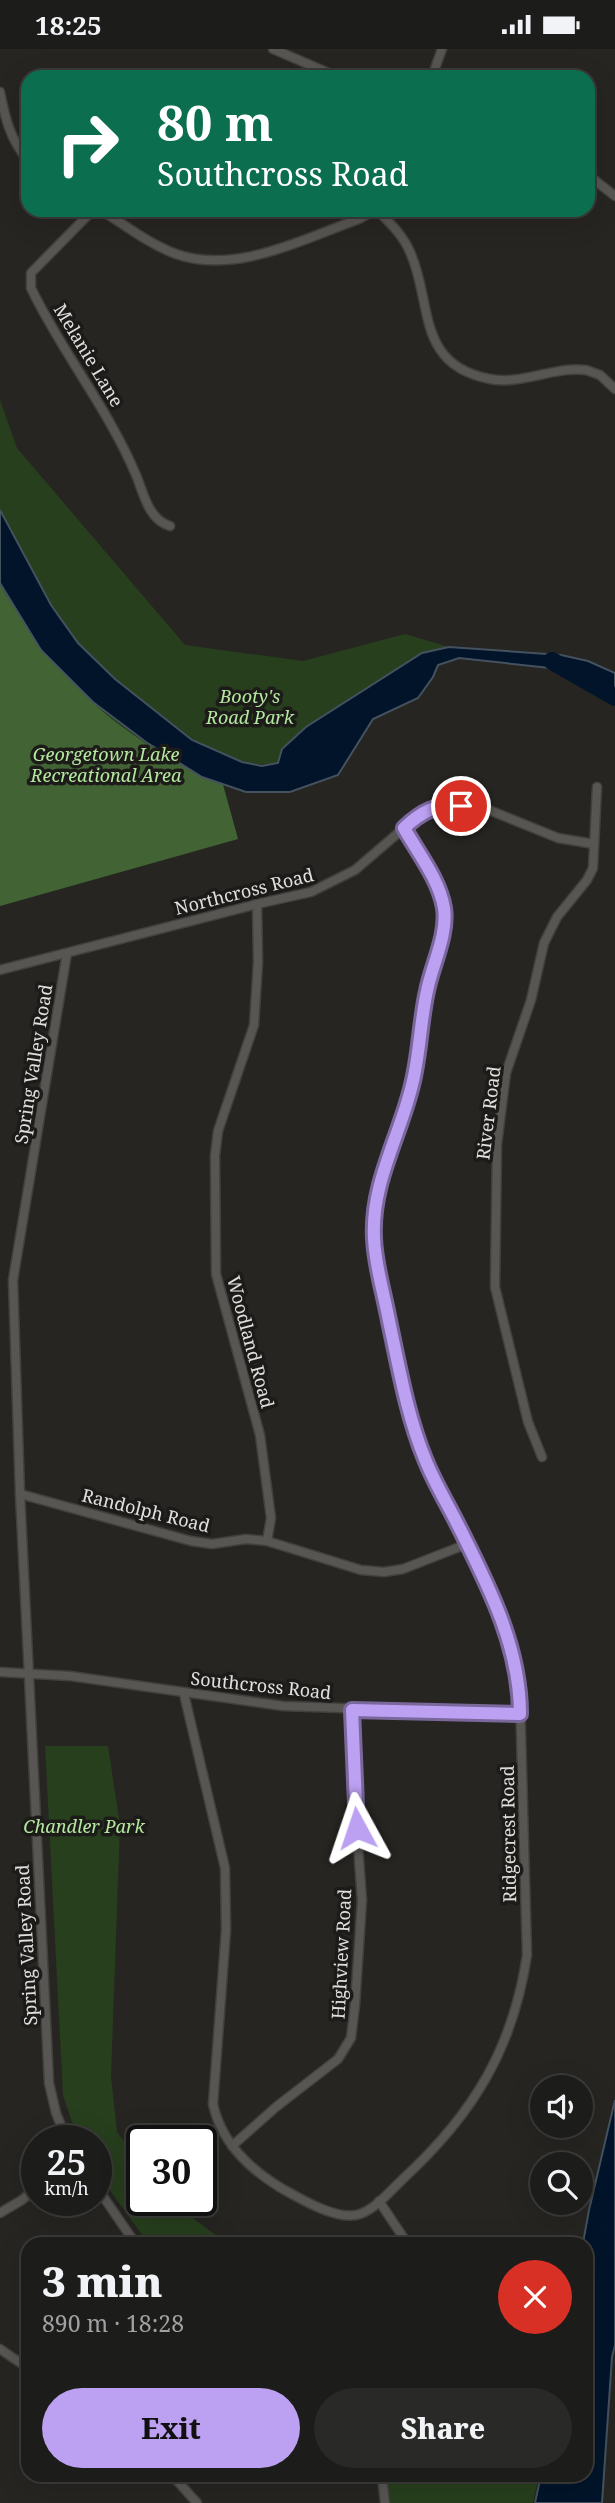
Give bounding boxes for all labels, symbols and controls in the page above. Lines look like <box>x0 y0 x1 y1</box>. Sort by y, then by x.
text: 18:25 <box>35 7 102 43</box>
text: 80 m <box>157 89 273 155</box>
icon: right <box>42 98 133 189</box>
text: Southcross Road <box>157 152 408 195</box>
street label: Melanie Lane <box>49 299 129 411</box>
park label: Booty's Road Park <box>205 684 295 729</box>
park label: Georgetown Lake Recreational Area <box>30 742 182 787</box>
pin <box>431 776 491 836</box>
icon: arrive <box>442 787 480 825</box>
street label: Northcross Road <box>172 862 316 920</box>
street label: Spring Valley Road <box>9 982 57 1146</box>
street label: River Road <box>470 1065 506 1161</box>
street label: Woodland Road <box>222 1273 280 1411</box>
street label: Randolph Road <box>79 1482 213 1538</box>
street label: Southcross Road <box>189 1666 333 1704</box>
street label: Ridgecrest Road <box>495 1765 521 1903</box>
position arrow <box>320 1791 394 1865</box>
park label: Chandler Park <box>23 1814 145 1838</box>
street label: Spring Valley Road <box>10 1864 42 2026</box>
street label: Highview Road <box>326 1888 356 2020</box>
map controls <box>530 2075 593 2215</box>
button: sound <box>530 2075 593 2138</box>
speed limit sign: 30 <box>126 2125 217 2216</box>
text: 25 <box>47 2138 86 2185</box>
button: search <box>530 2152 593 2215</box>
text: km/h <box>44 2176 89 2200</box>
text: 3 min <box>42 2252 163 2309</box>
button: close <box>498 2260 572 2334</box>
text: 890 m · 18:28 <box>42 2307 184 2339</box>
button: Exit <box>42 2388 300 2468</box>
button: Share <box>314 2388 572 2468</box>

